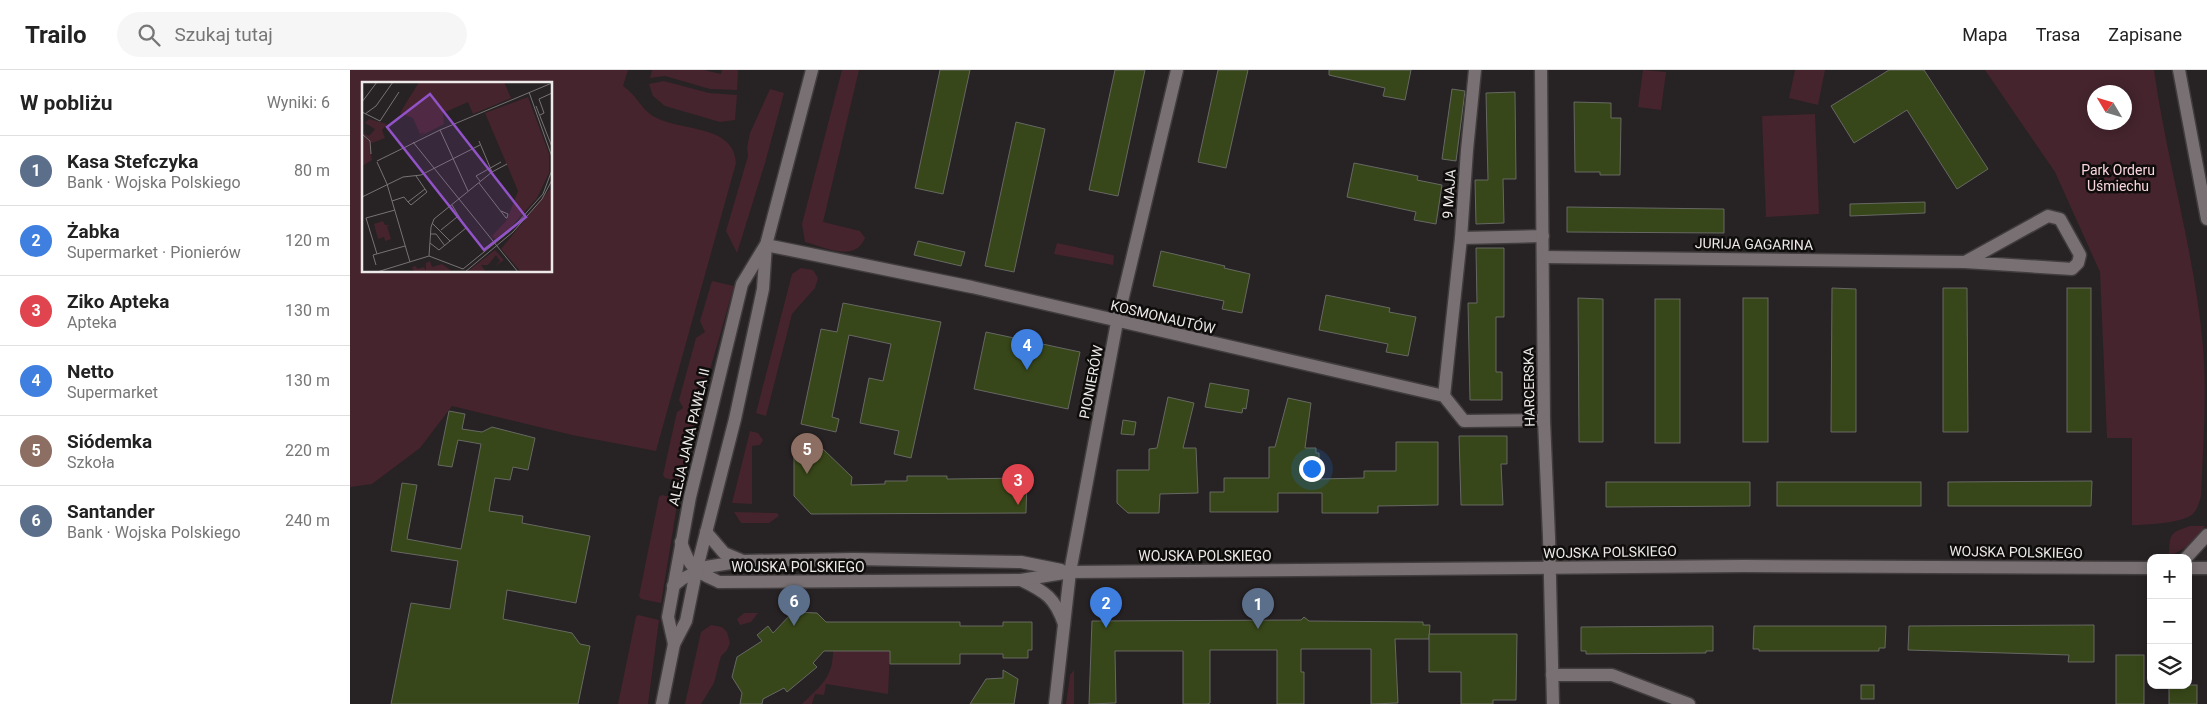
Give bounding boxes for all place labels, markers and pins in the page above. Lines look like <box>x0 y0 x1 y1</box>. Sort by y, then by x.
pin: 4 <box>1011 329 1043 370</box>
pin: 5 <box>791 433 823 474</box>
pin: 3 <box>1002 464 1034 505</box>
pin: 6 <box>778 585 810 626</box>
pin: 2 <box>1090 587 1122 628</box>
pin: 1 <box>1242 588 1274 629</box>

